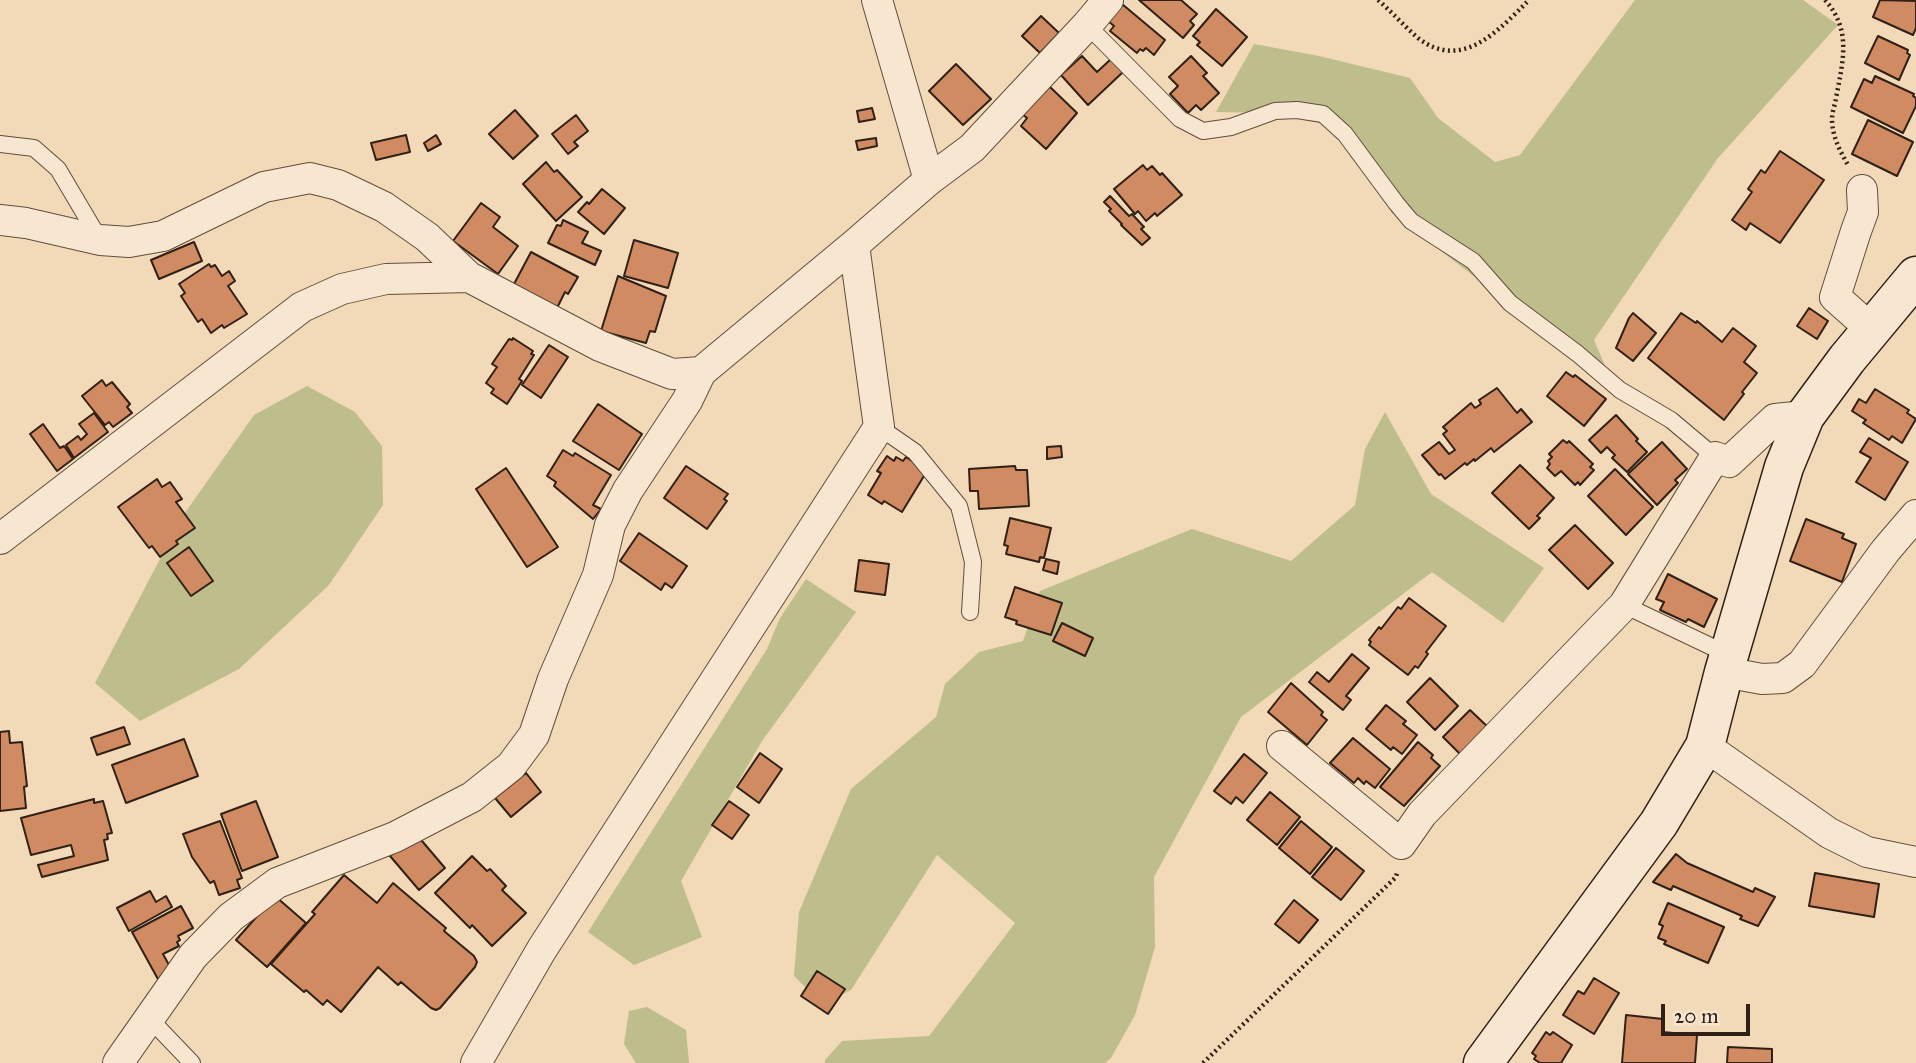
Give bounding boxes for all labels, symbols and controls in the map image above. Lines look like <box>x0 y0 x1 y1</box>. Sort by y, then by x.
scale bar <box>1664 990 1753 1034</box>
text: 20 m <box>1674 1003 1719 1029</box>

